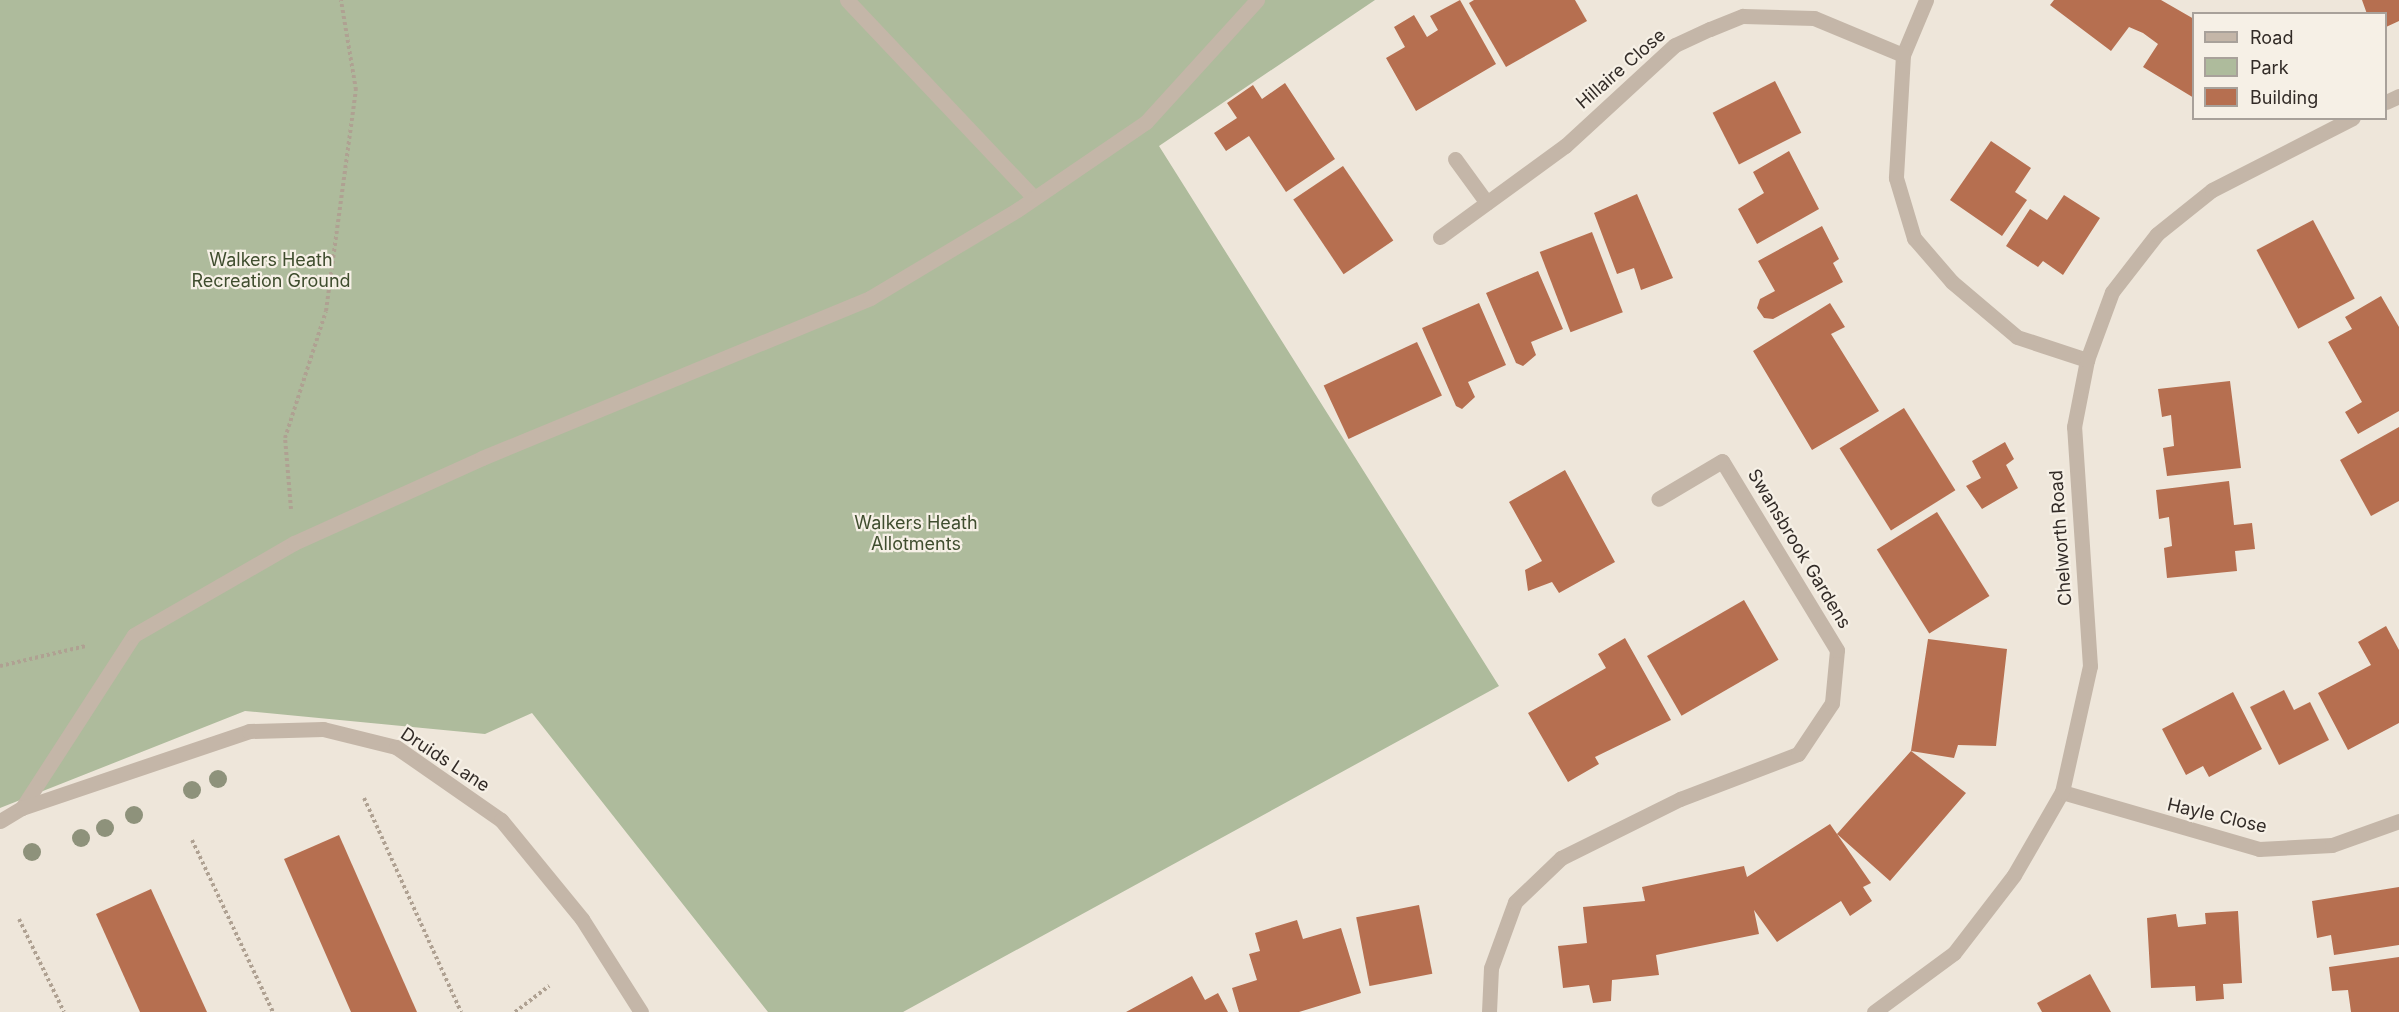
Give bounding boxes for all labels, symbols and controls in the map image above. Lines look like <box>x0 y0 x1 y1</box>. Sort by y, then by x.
legend <box>2192 12 2387 120</box>
street label: Hillaire Close <box>1572 24 1670 114</box>
text: Road <box>2250 27 2293 48</box>
text: Park <box>2250 57 2289 78</box>
text: Building <box>2250 87 2318 108</box>
park label: Walkers Heath Recreation Ground <box>191 250 351 292</box>
street label: Swansbrook Gardens <box>1743 465 1855 633</box>
street label: Chelworth Road <box>2045 469 2077 607</box>
park label: Walkers Heath Allotments <box>854 513 978 556</box>
street label: Druids Lane <box>396 723 494 797</box>
street label: Hayle Close <box>2165 794 2269 838</box>

